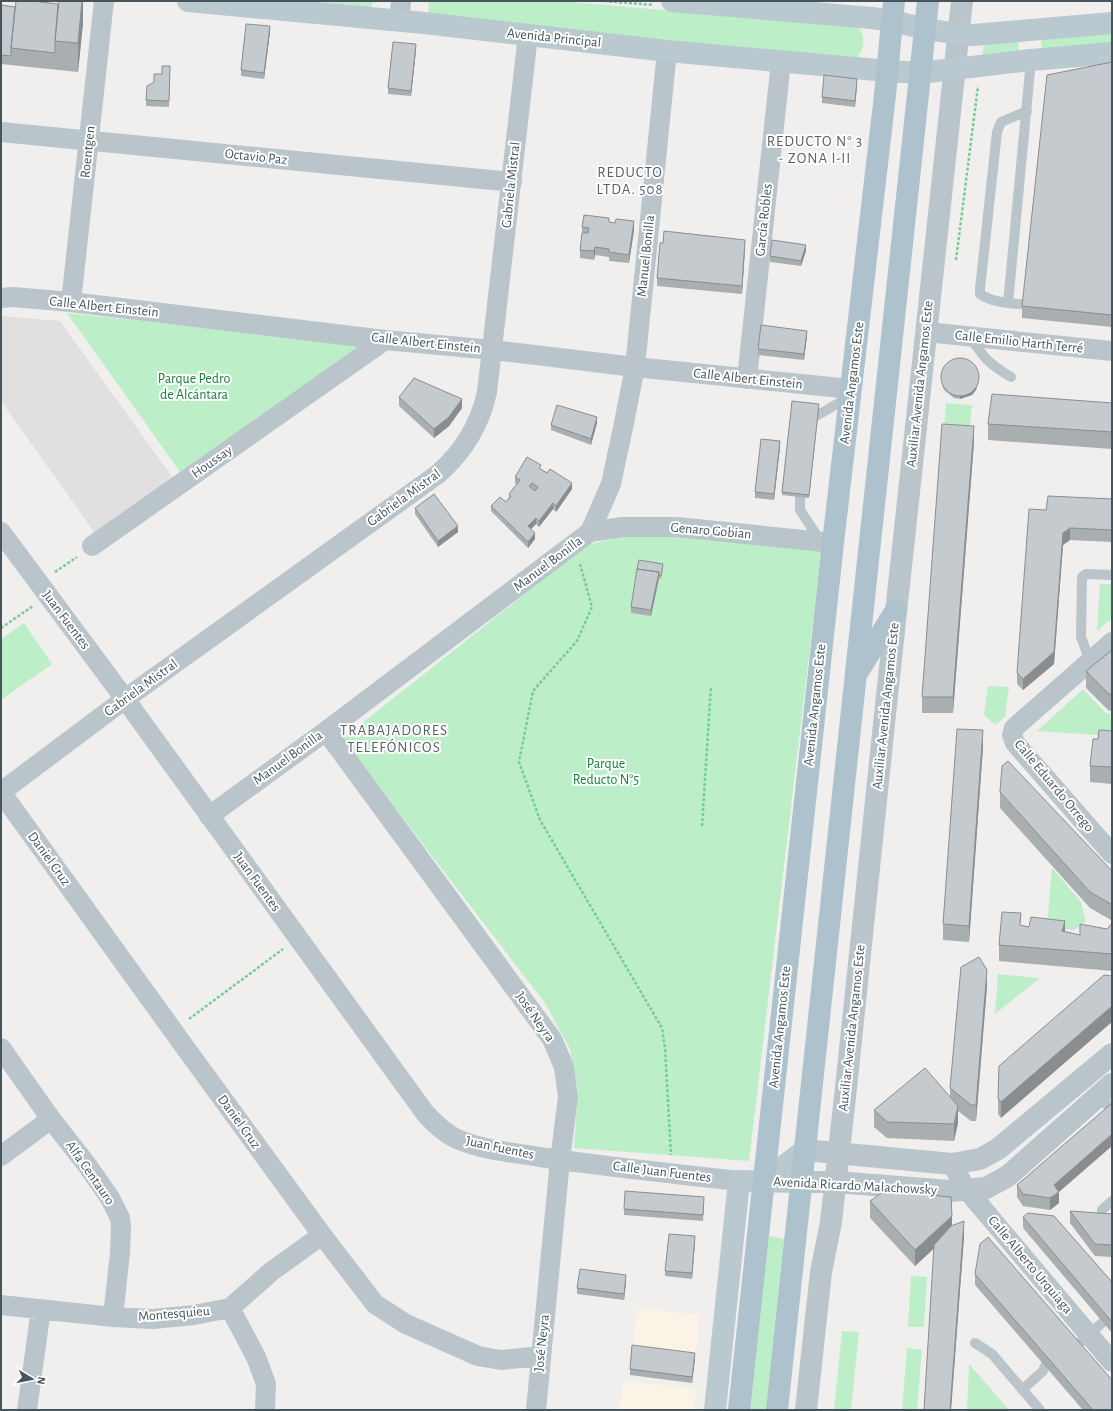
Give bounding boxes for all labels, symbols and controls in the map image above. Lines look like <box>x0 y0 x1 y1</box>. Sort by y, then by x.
street label: Avenida Principal <box>506 26 602 50</box>
street label: Roentgen <box>78 125 98 179</box>
district label: REDUCTO N° 3 - ZONA I-II <box>767 134 863 166</box>
street label: Gabriela Mistral <box>500 141 522 229</box>
street label: Octavio Paz <box>224 147 288 167</box>
district label: REDUCTO LTDA. 508 <box>596 165 664 197</box>
street label: García Robles <box>753 183 775 257</box>
street label: Manuel Bonilla <box>635 214 657 297</box>
street label: Calle Albert Einstein <box>49 294 159 320</box>
street label: Auxiliar Avenida Angamos Este <box>904 300 936 468</box>
street label: Avenida Angamos Este <box>838 321 866 445</box>
street label: Calle Emilio Harth Terré <box>954 328 1084 356</box>
street label: Calle Albert Einstein <box>371 330 481 356</box>
street label: Calle Albert Einstein <box>693 366 803 392</box>
park label: Parque Pedro de Alcántara <box>158 372 230 402</box>
street label: Houssay <box>189 443 235 481</box>
street label: Gabriela Mistral <box>365 467 443 529</box>
street label: Genaro Gobian <box>670 520 752 542</box>
street label: Manuel Bonilla <box>511 533 585 594</box>
street label: Juan Fuentes <box>40 588 92 652</box>
street label: Auxiliar Avenida Angamos Este <box>870 622 902 790</box>
street label: Avenida Angamos Este <box>802 643 828 767</box>
street label: Gabriela Mistral <box>102 657 180 719</box>
district label: TRABAJADORES TELEFÓNICOS <box>340 723 448 755</box>
street label: Manuel Bonilla <box>251 728 326 788</box>
street label: Calle Eduardo Orrego <box>1012 737 1097 835</box>
park label: Parque Reducto N°5 <box>573 757 639 787</box>
street label: Daniel Cruz <box>25 830 73 889</box>
street label: Juan Fuentes <box>231 850 283 914</box>
street label: Auxiliar Avenida Angamos Este <box>836 944 868 1112</box>
street label: Avenida Angamos Este <box>767 965 793 1089</box>
street label: José Neyra <box>513 989 558 1045</box>
street label: Daniel Cruz <box>215 1093 263 1152</box>
street label: Juan Fuentes <box>465 1134 535 1162</box>
street label: Alfa Centauro <box>63 1138 117 1208</box>
street label: Calle Juan Fuentes <box>612 1159 712 1185</box>
street label: Avenida Ricardo Malachowsky <box>773 1175 937 1197</box>
street label: Calle Alberto Urquiaga <box>985 1213 1075 1317</box>
street label: Montesquieu <box>138 1304 210 1324</box>
street label: José Neyra <box>532 1313 552 1372</box>
north arrow <box>12 1359 52 1399</box>
text: N <box>35 1376 47 1385</box>

